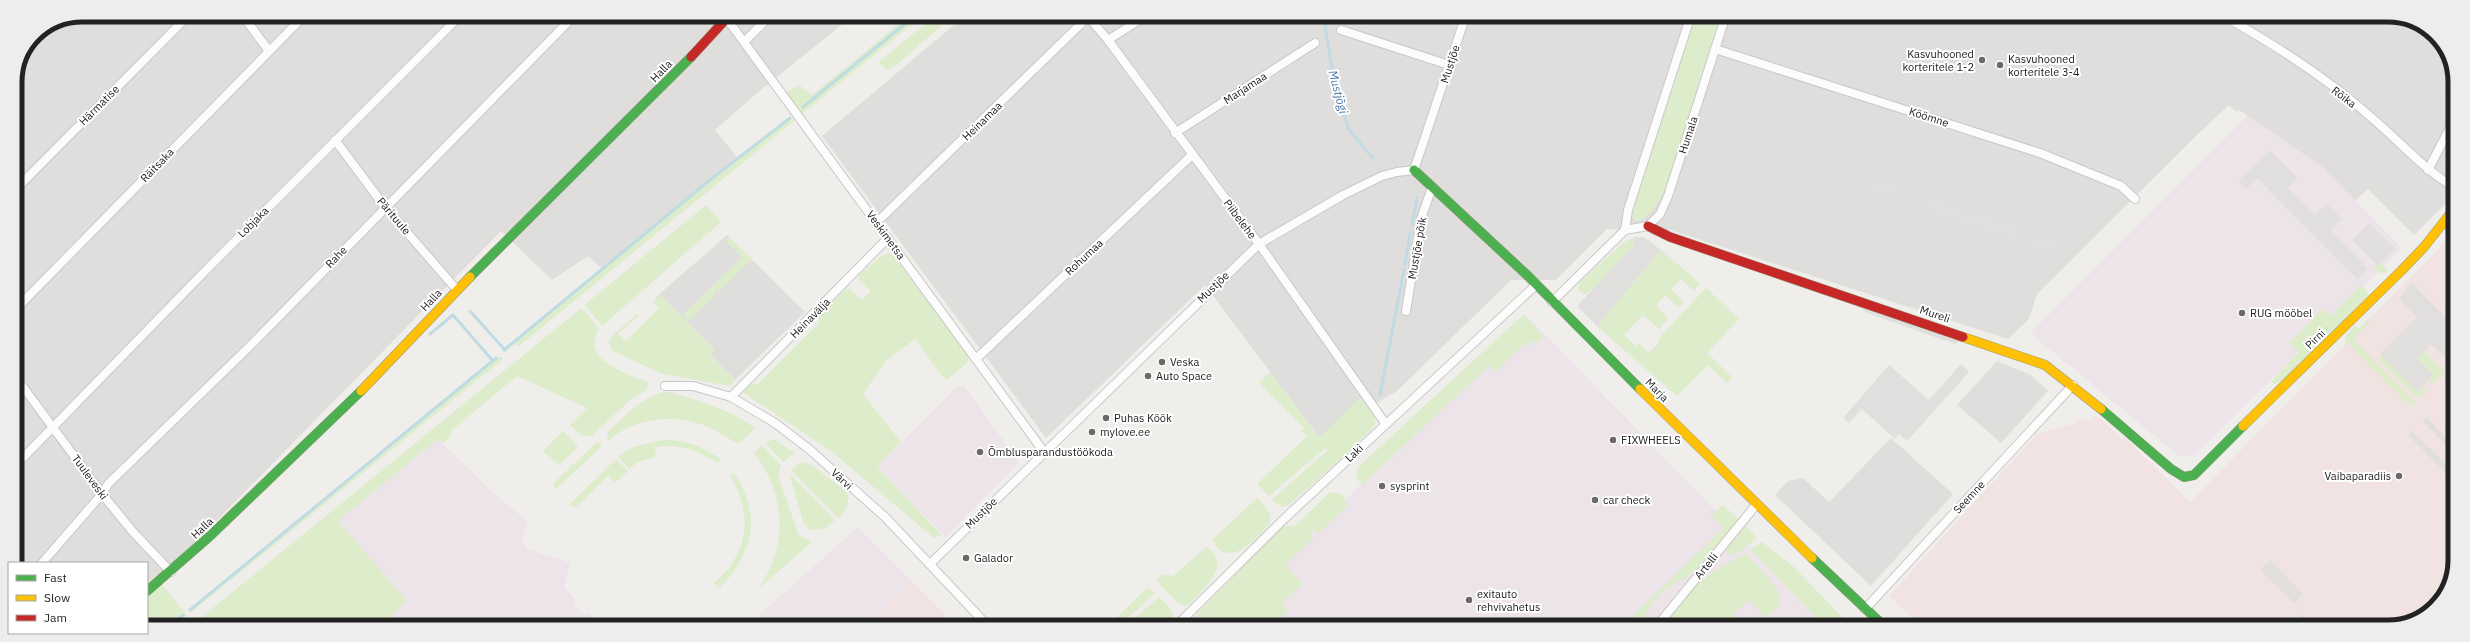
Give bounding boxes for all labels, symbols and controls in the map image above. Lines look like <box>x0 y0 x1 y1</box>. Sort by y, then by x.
street label: Mustjõe <box>1437 43 1463 85</box>
place label: Kasvuhooned korteritele 1-2 <box>1902 47 1974 74</box>
place label: Kasvuhooned korteritele 3-4 <box>2008 52 2080 79</box>
marker: Kasvuhooned korteritele 1-2 <box>1977 55 1987 65</box>
street label: Halla <box>647 57 675 85</box>
marker: Kasvuhooned korteritele 3-4 <box>1995 60 2005 70</box>
street label: Marjamaa <box>1221 69 1269 107</box>
water label: Mustjõgi <box>1326 69 1352 116</box>
street label: Härmatise <box>76 82 122 128</box>
street label: Rõika <box>2329 83 2359 111</box>
street label: Heinamaa <box>959 99 1005 143</box>
street label: Köömne <box>1907 104 1951 130</box>
street label: Humala <box>1675 114 1701 155</box>
street label: Räitsaka <box>137 145 177 185</box>
street label: Pärituule <box>374 194 414 238</box>
street label: Piibelehe <box>1221 196 1259 242</box>
street label: Lobjaka <box>235 203 272 240</box>
street label: Veskimetsa <box>864 208 909 262</box>
street label: Mustjõe põik <box>1405 216 1429 280</box>
street label: Rohumaa <box>1062 236 1106 278</box>
street label: Rahe <box>322 243 350 271</box>
street label: Mustjõe <box>1194 268 1232 306</box>
street label: Halla <box>417 286 445 314</box>
street label: Heinavälja <box>787 295 833 341</box>
street label: Mureli <box>1918 302 1952 326</box>
place label: RUG mööbel <box>2250 306 2312 320</box>
marker: RUG mööbel <box>2237 308 2247 318</box>
street label: Pirni <box>2302 326 2328 352</box>
place label: Veska <box>1170 355 1200 369</box>
marker: Veska <box>1157 357 1167 367</box>
place label: Auto Space <box>1156 369 1212 383</box>
marker: Auto Space <box>1143 371 1153 381</box>
street label: Marja <box>1642 375 1672 405</box>
place label: Puhas Köök <box>1114 411 1172 425</box>
marker: Puhas Köök <box>1101 413 1111 423</box>
place label: mylove.ee <box>1100 425 1150 439</box>
marker: mylove.ee <box>1087 427 1097 437</box>
place label: FIXWHEELS <box>1621 433 1681 447</box>
marker: FIXWHEELS <box>1608 435 1618 445</box>
street label: Laki <box>1342 441 1366 465</box>
place label: Õmblusparandustöökoda <box>988 445 1113 459</box>
marker: Õmblusparandustöökoda <box>975 447 985 457</box>
street label: Tuuleveski <box>69 452 111 502</box>
street label: Värvi <box>828 466 856 492</box>
place label: Vaibaparadiis <box>2324 469 2391 483</box>
marker: Vaibaparadiis <box>2394 471 2404 481</box>
street label: Seemne <box>1950 477 1988 517</box>
place label: sysprint <box>1390 479 1429 493</box>
marker: sysprint <box>1377 481 1387 491</box>
place label: car check <box>1603 493 1650 507</box>
street label: Mustjõe <box>962 494 1000 532</box>
marker: car check <box>1590 495 1600 505</box>
street label: Halla <box>188 514 216 542</box>
street label: Artelli <box>1691 550 1721 582</box>
place label: Galador <box>974 551 1013 565</box>
marker: Galador <box>961 553 971 563</box>
legend <box>8 562 148 634</box>
text: Fast <box>44 570 67 585</box>
place label: exitauto rehvivahetus <box>1477 587 1540 614</box>
text: Slow <box>44 590 70 605</box>
marker: exitauto rehvivahetus <box>1464 595 1474 605</box>
text: Jam <box>44 610 67 625</box>

